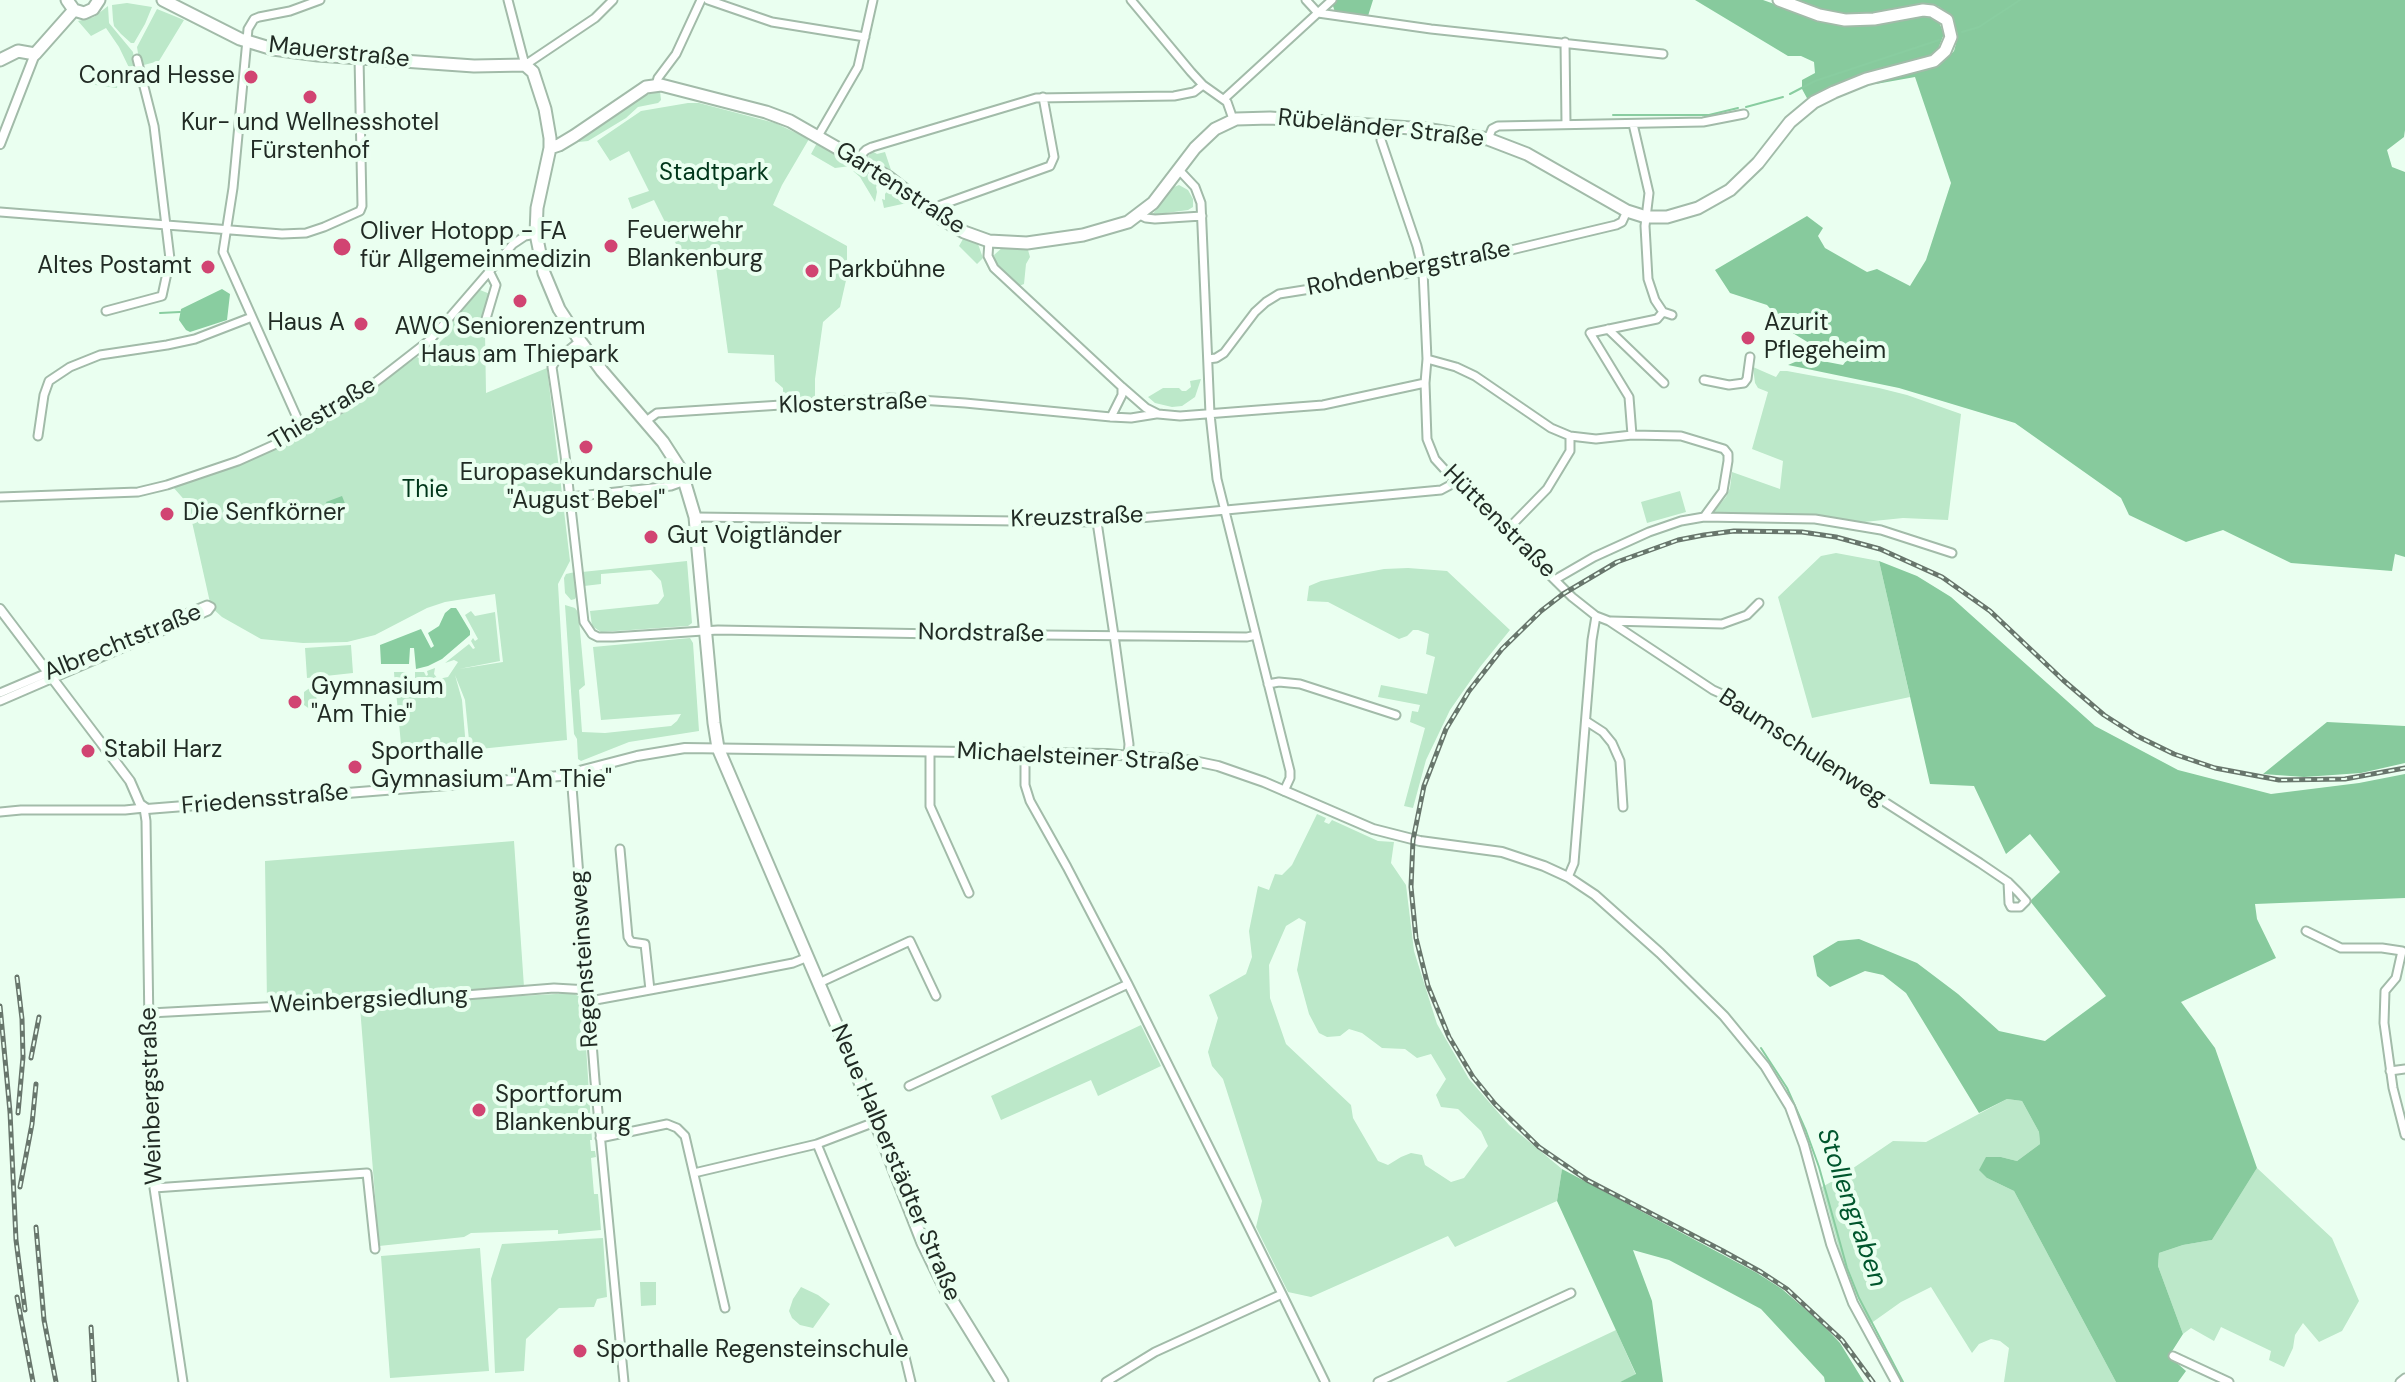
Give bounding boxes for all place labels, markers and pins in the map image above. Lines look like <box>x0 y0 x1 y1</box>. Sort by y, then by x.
place label: Conrad Hesse <box>79 63 235 91</box>
marker: Conrad Hesse <box>242 68 260 86</box>
marker: Kur- und Wellnesshotel Fürstenhof <box>301 88 319 106</box>
place label: Kur- und Wellnesshotel Fürstenhof <box>181 110 439 166</box>
place label: Feuerwehr Blankenburg <box>627 218 763 274</box>
place label: Oliver Hotopp - FA für Allgemeinmedizin <box>360 219 591 275</box>
marker: Oliver Hotopp - FA für Allgemeinmedizin <box>331 236 353 258</box>
marker: Feuerwehr Blankenburg <box>602 237 620 255</box>
place label: Altes Postamt <box>37 253 192 281</box>
place label: Parkbühne <box>828 257 945 285</box>
marker: Altes Postamt <box>199 258 217 276</box>
marker: Parkbühne <box>803 262 821 280</box>
marker: AWO Seniorenzentrum Haus am Thiepark <box>511 292 529 310</box>
place label: Haus A <box>267 310 345 338</box>
place label: Azurit Pflegeheim <box>1764 310 1886 366</box>
place label: AWO Seniorenzentrum Haus am Thiepark <box>395 314 645 370</box>
marker: Haus A <box>352 315 370 333</box>
marker: Azurit Pflegeheim <box>1739 329 1757 347</box>
marker: Europasekundarschule "August Bebel" <box>577 438 595 456</box>
place label: Europasekundarschule "August Bebel" <box>460 460 712 516</box>
place label: Die Senfkörner <box>183 500 345 528</box>
marker: Die Senfkörner <box>158 505 176 523</box>
place label: Gut Voigtländer <box>667 523 842 551</box>
marker: Gut Voigtländer <box>642 528 660 546</box>
place label: Gymnasium "Am Thie" <box>311 674 444 730</box>
marker: Gymnasium "Am Thie" <box>286 693 304 711</box>
place label: Stabil Harz <box>104 737 222 765</box>
place label: Sporthalle Gymnasium "Am Thie" <box>371 739 612 795</box>
marker: Stabil Harz <box>79 742 97 760</box>
marker: Sporthalle Gymnasium "Am Thie" <box>346 758 364 776</box>
place label: Sportforum Blankenburg <box>495 1082 631 1138</box>
marker: Sportforum Blankenburg <box>470 1101 488 1119</box>
place label: Sporthalle Regensteinschule <box>596 1337 909 1365</box>
marker: Sporthalle Regensteinschule <box>571 1342 589 1360</box>

